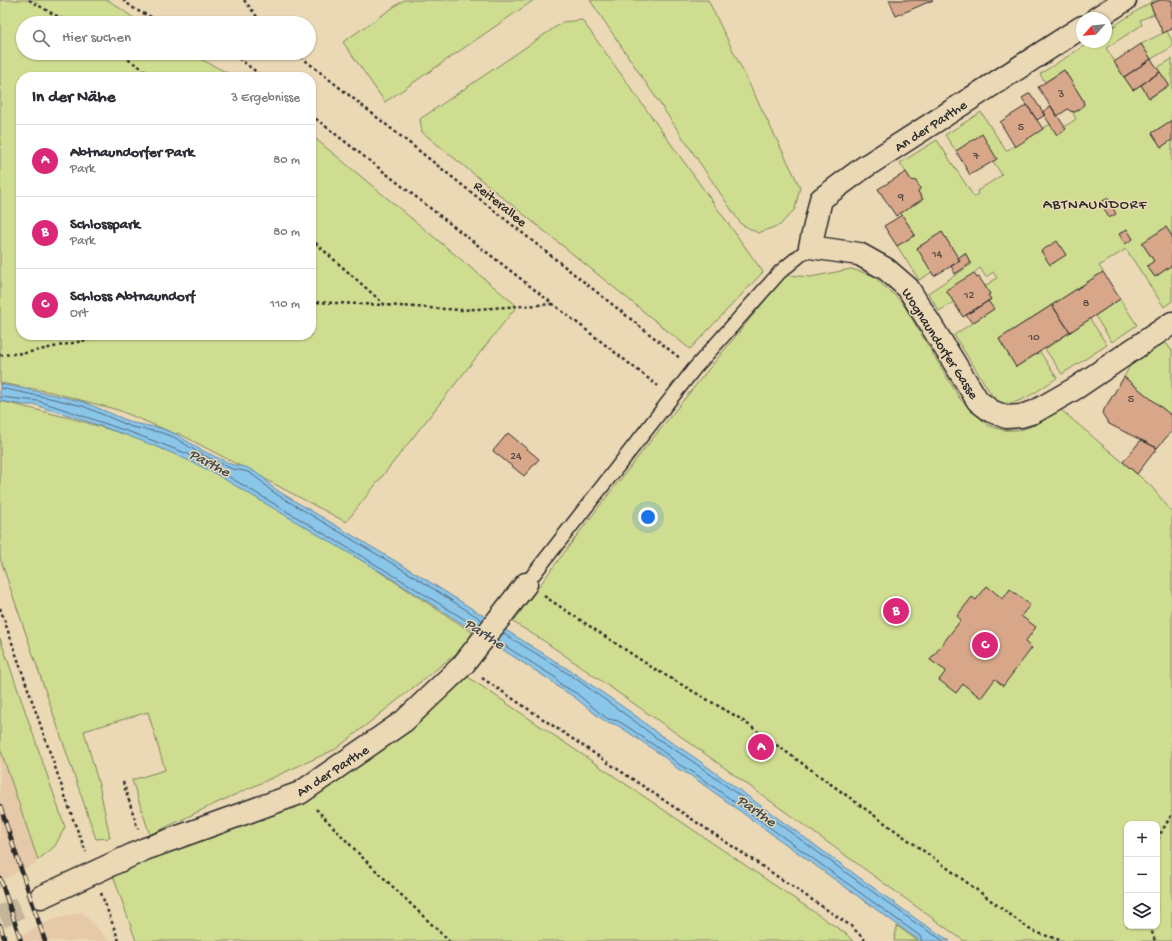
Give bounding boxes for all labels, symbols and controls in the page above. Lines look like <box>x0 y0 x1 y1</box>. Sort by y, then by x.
north arrow <box>1076 12 1112 48</box>
search box <box>16 16 316 60</box>
icon: search <box>30 27 52 49</box>
text: Hier suchen <box>62 29 131 47</box>
text: In der Nähe <box>32 88 115 108</box>
house number: 3 <box>1057 88 1064 102</box>
text: 3 Ergebnisse <box>231 91 300 106</box>
street label: An der Parthe <box>892 97 971 157</box>
house number: 5 <box>1018 121 1024 135</box>
text: Abtnaundorfer Park <box>70 144 194 162</box>
house number: 7 <box>972 150 980 164</box>
text: A <box>41 153 49 168</box>
text: 80 m <box>273 153 300 168</box>
text: Park <box>70 162 95 177</box>
street label: Reiterallee <box>469 178 530 232</box>
house number: 9 <box>897 191 904 205</box>
district label: ABTNAUNDORF <box>1043 196 1148 214</box>
text: Schlosspark <box>70 216 140 234</box>
text: B <box>42 225 48 240</box>
text: 80 m <box>273 225 300 240</box>
text: Park <box>70 234 95 249</box>
house number: 14 <box>931 248 943 262</box>
street label: Wognaundorfer Gasse <box>897 286 982 404</box>
text: Schloss Abtnaundorf <box>70 288 195 306</box>
house number: 12 <box>963 289 974 303</box>
text: C <box>41 297 49 312</box>
text: 110 m <box>270 297 300 312</box>
house number: 8 <box>1083 297 1090 311</box>
text: Ort <box>70 306 88 321</box>
house number: 10 <box>1027 331 1040 345</box>
house number: 5 <box>1128 393 1134 407</box>
water label: Parthe <box>185 446 234 482</box>
house number: 24 <box>510 450 522 464</box>
your location <box>638 507 658 527</box>
pin: B <box>883 596 909 626</box>
water label: Parthe <box>461 615 508 655</box>
pin: C <box>972 630 998 660</box>
pin: A <box>748 732 774 762</box>
street label: An der Parthe <box>294 742 373 802</box>
water label: Parthe <box>733 792 780 832</box>
map controls <box>1124 821 1160 929</box>
button: + <box>1124 821 1160 857</box>
button: − <box>1124 857 1160 893</box>
button: layers <box>1124 893 1160 929</box>

